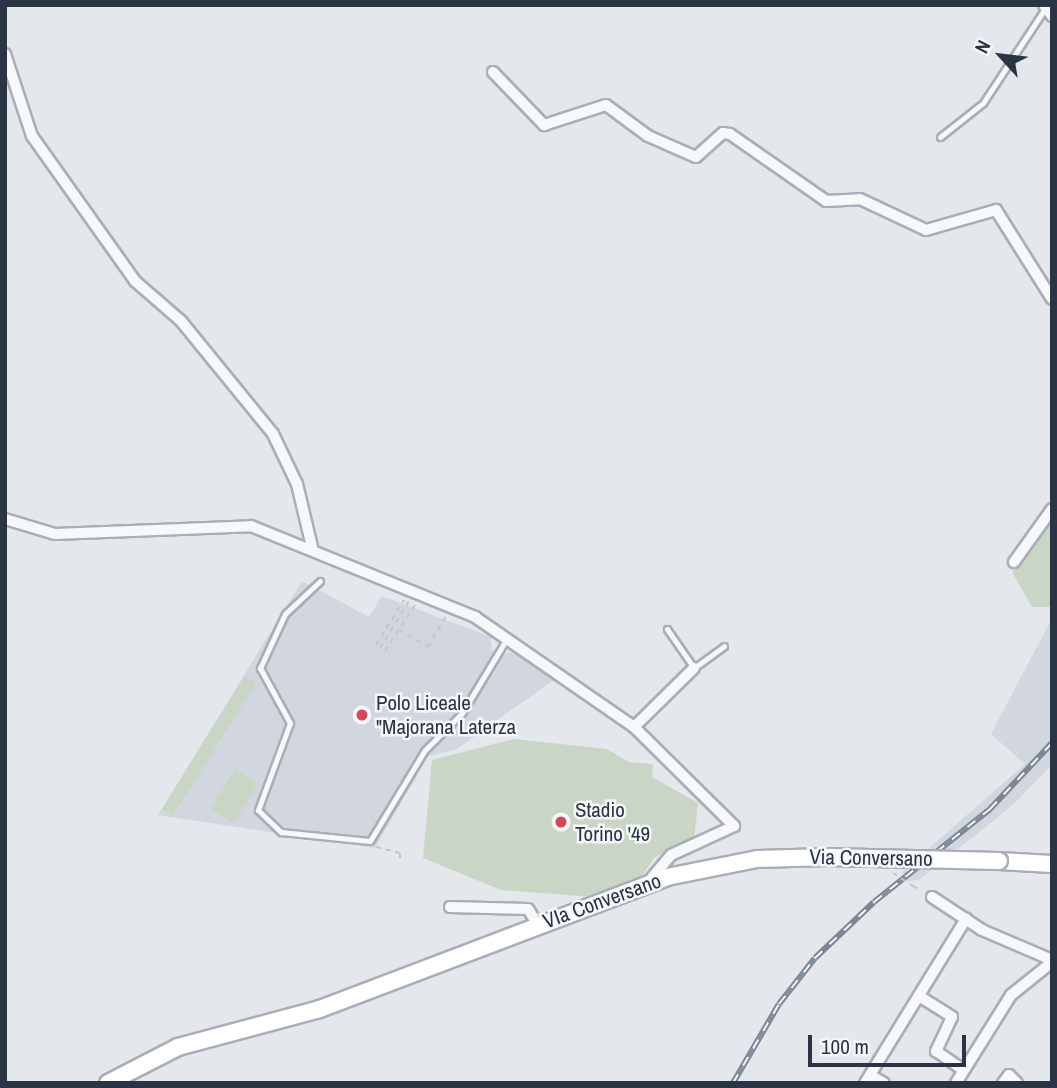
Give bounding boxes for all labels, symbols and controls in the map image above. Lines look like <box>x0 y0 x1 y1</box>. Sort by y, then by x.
north arrow <box>966 21 1036 91</box>
text: N <box>968 36 996 57</box>
place label: Polo Liceale "Majorana Laterza <box>376 690 516 740</box>
marker: Polo Liceale "Majorana Laterza <box>354 707 370 723</box>
place label: Stadio Torino '49 <box>575 797 650 847</box>
marker: Stadio Torino '49 <box>553 814 569 830</box>
street label: Via Conversano <box>809 844 933 872</box>
street label: VIa Conversano <box>540 868 664 934</box>
scale bar <box>812 1021 970 1066</box>
text: 100 m <box>821 1032 869 1061</box>

